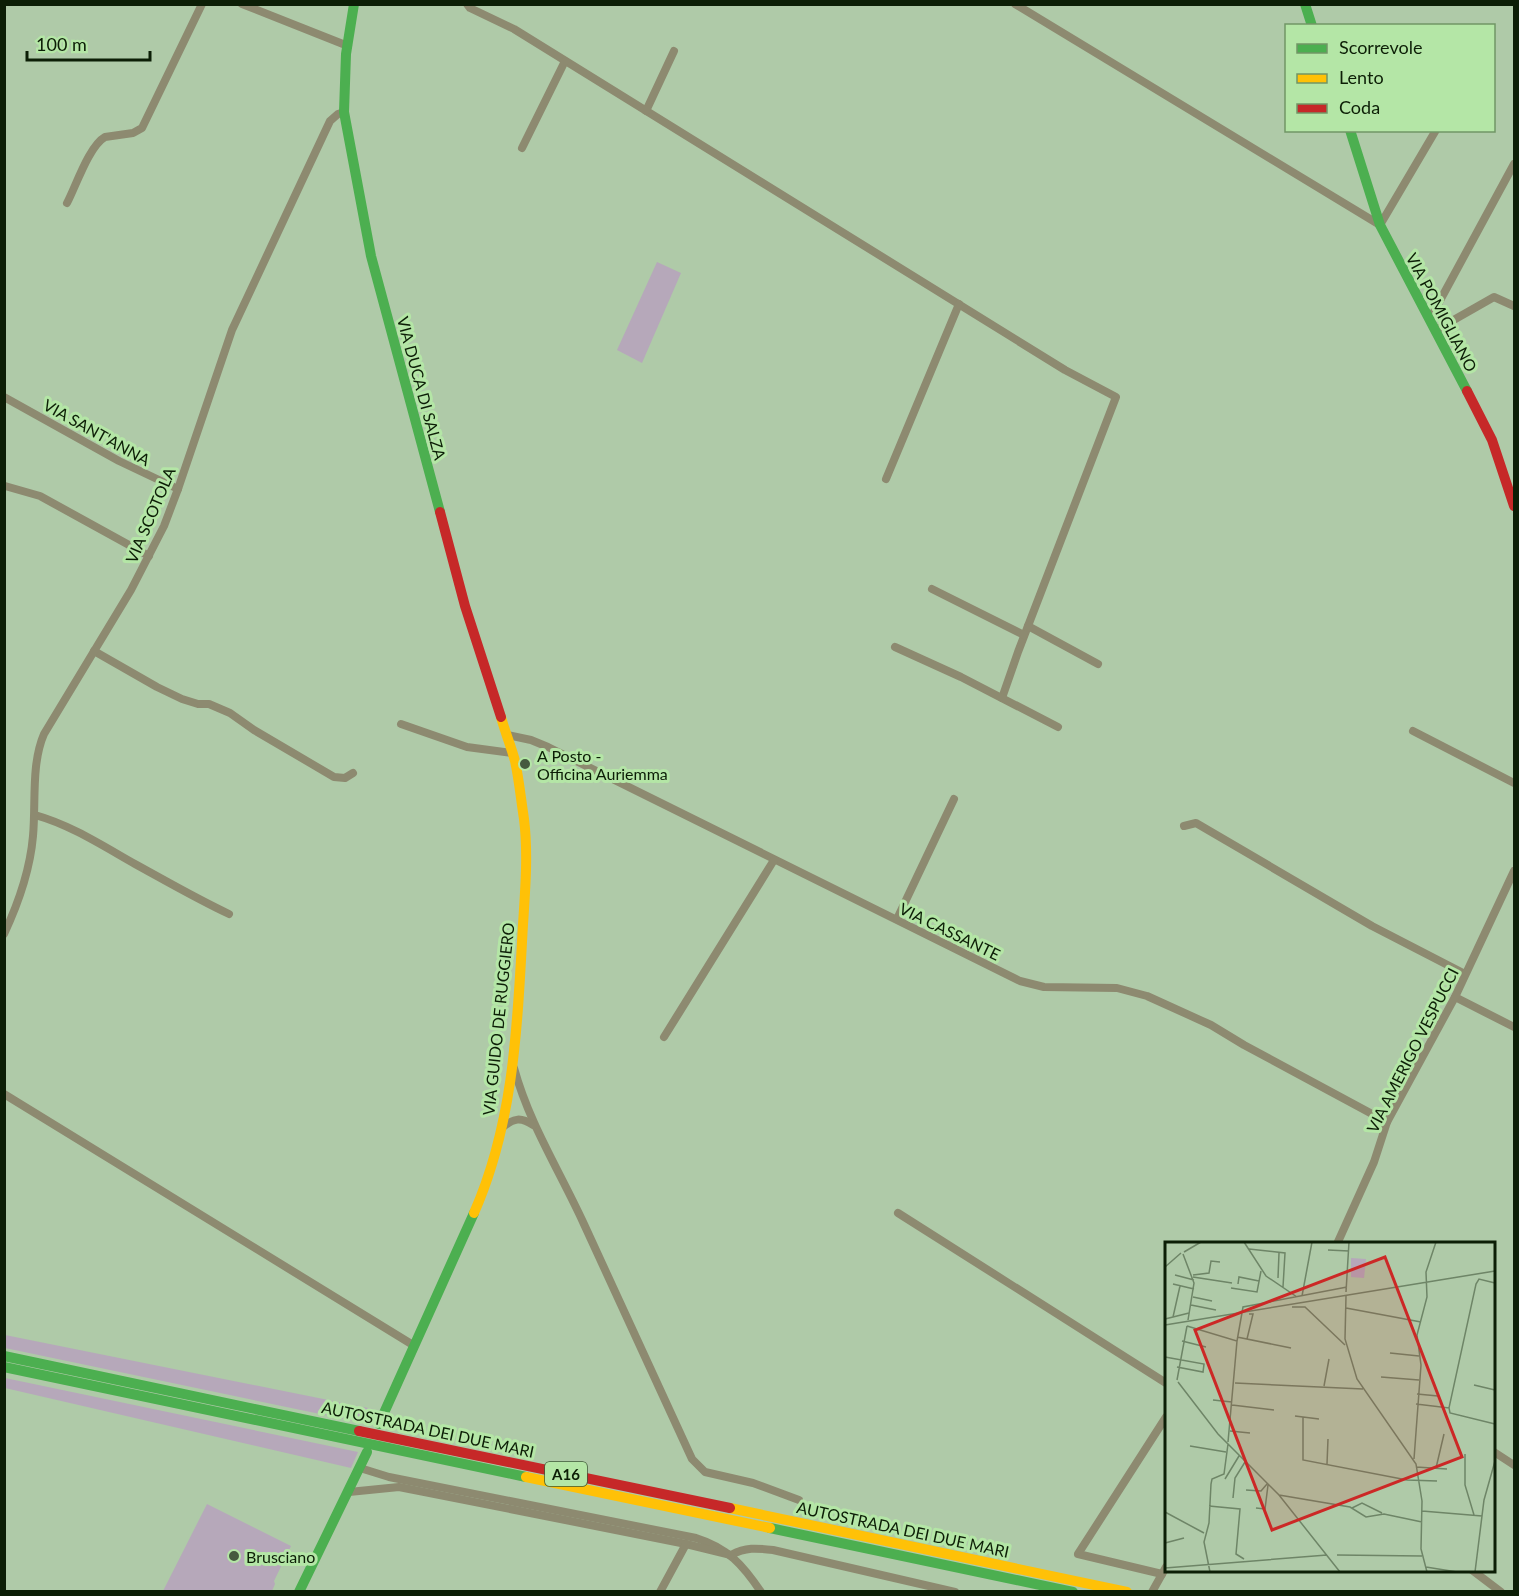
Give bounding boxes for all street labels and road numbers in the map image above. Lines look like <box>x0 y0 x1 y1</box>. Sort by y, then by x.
street label: VIA POMIGLIANO <box>1403 249 1481 375</box>
street label: VIA DUCA DI SALZA <box>394 314 450 462</box>
street label: VIA SANT'ANNA <box>40 395 154 469</box>
street label: VIA SCOTOLA <box>121 464 179 566</box>
street label: VIA CASSANTE <box>896 898 1004 964</box>
street label: VIA GUIDO DE RUGGIERO <box>478 921 518 1116</box>
street label: VIA AMERIGO VESPUCCI <box>1362 964 1462 1136</box>
street label: AUTOSTRADA DEI DUE MARI <box>320 1397 536 1461</box>
road number: A16 <box>545 1462 587 1486</box>
street label: AUTOSTRADA DEI DUE MARI <box>795 1497 1011 1561</box>

